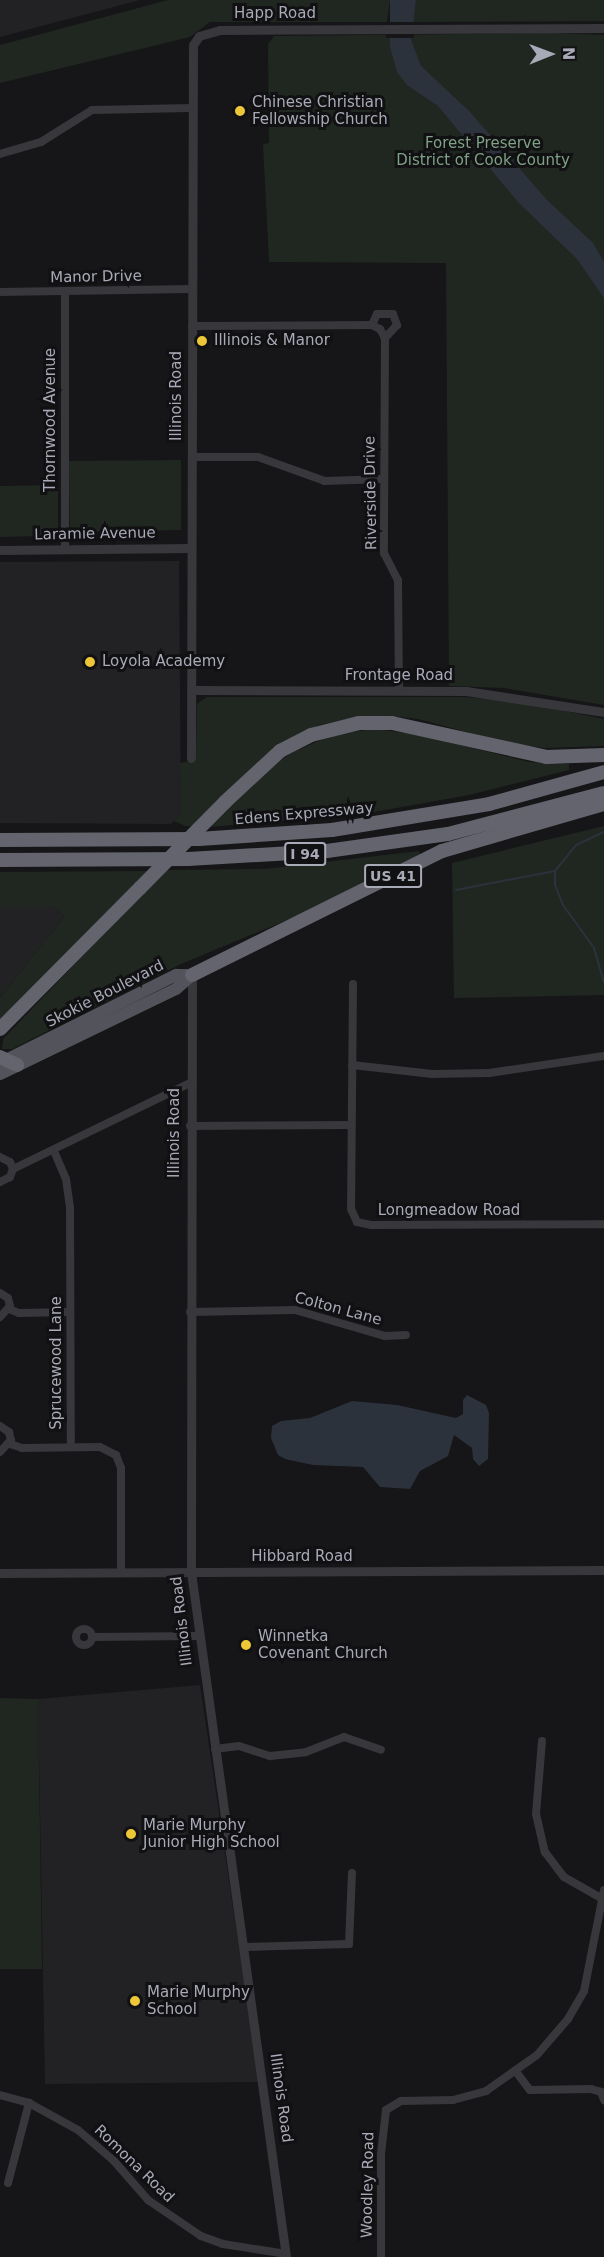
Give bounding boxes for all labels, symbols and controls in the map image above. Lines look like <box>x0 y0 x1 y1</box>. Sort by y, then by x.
street label: Happ Road <box>234 5 316 23</box>
north arrow <box>520 24 580 84</box>
text: N <box>559 47 578 61</box>
place label: Chinese Christian Fellowship Church <box>252 93 388 128</box>
marker: Chinese Christian Fellowship Church <box>233 104 247 118</box>
park label: Forest Preserve District of Cook County <box>396 134 570 169</box>
street label: Manor Drive <box>50 267 142 287</box>
place label: Illinois & Manor <box>214 332 330 350</box>
marker: Illinois & Manor <box>195 334 209 348</box>
street label: Thornwood Avenue <box>42 348 60 492</box>
street label: Illinois Road <box>168 351 186 441</box>
street label: Riverside Drive <box>361 436 381 550</box>
street label: Laramie Avenue <box>34 524 156 544</box>
place label: Loyola Academy <box>102 653 225 671</box>
marker: Loyola Academy <box>83 655 97 669</box>
street label: Frontage Road <box>345 667 453 685</box>
street label: Edens Expressway <box>234 799 374 829</box>
road number: I 94 <box>284 843 326 865</box>
road number: US 41 <box>363 865 423 887</box>
street label: Skokie Boulevard <box>43 957 167 1031</box>
street label: Illinois Road <box>166 1088 184 1178</box>
street label: Longmeadow Road <box>378 1202 520 1220</box>
street label: Colton Lane <box>292 1289 384 1329</box>
street label: Sprucewood Lane <box>48 1296 66 1430</box>
street label: Hibbard Road <box>251 1548 353 1566</box>
street label: Illinois Road <box>168 1575 196 1667</box>
place label: Winnetka Covenant Church <box>258 1627 388 1662</box>
marker: Winnetka Covenant Church <box>239 1638 253 1652</box>
place label: Marie Murphy Junior High School <box>143 1816 280 1851</box>
marker: Marie Murphy Junior High School <box>124 1827 138 1841</box>
place label: Marie Murphy School <box>147 1983 250 2018</box>
marker: Marie Murphy School <box>128 1994 142 2008</box>
street label: Illinois Road <box>266 2052 296 2144</box>
street label: Romona Road <box>90 2121 178 2207</box>
street label: Woodley Road <box>358 2132 378 2238</box>

